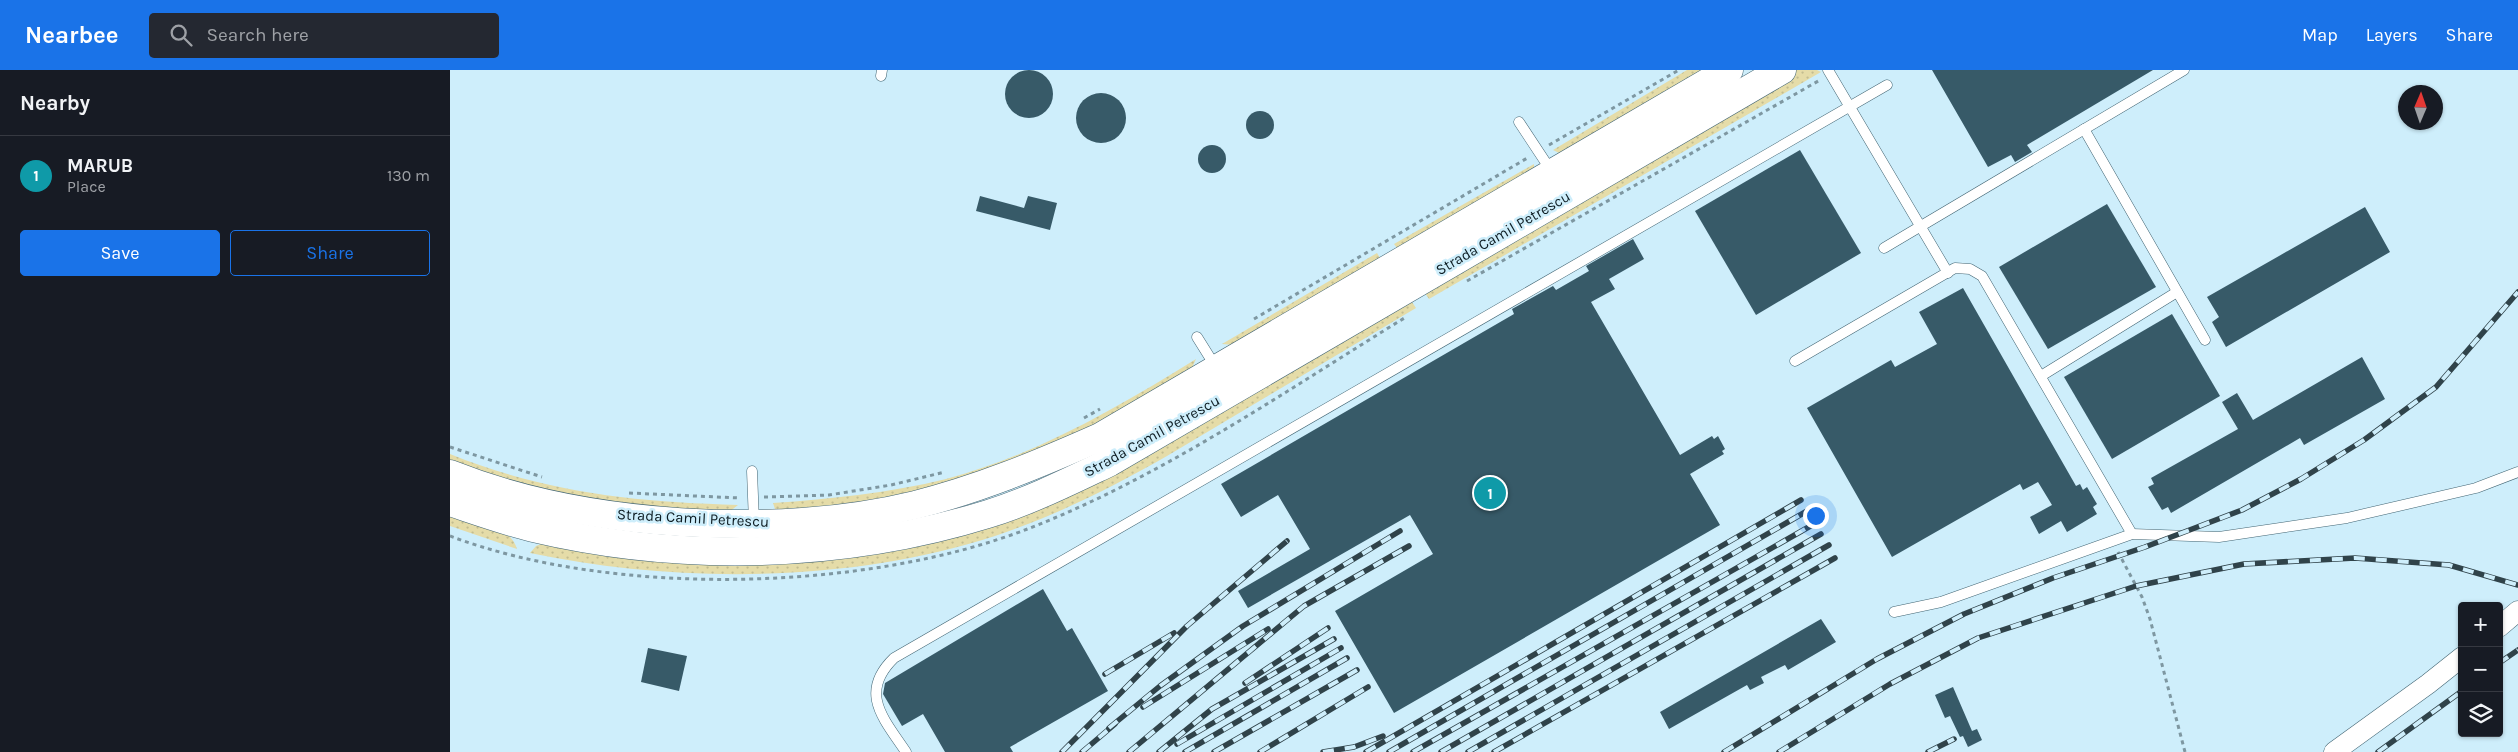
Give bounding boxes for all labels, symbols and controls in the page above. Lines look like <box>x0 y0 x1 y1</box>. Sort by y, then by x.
search box <box>149 13 499 58</box>
text: Nearbee <box>25 21 119 49</box>
icon: search <box>167 21 195 49</box>
text: Search here <box>207 24 309 46</box>
text: Map <box>2302 24 2338 46</box>
text: Layers <box>2366 24 2418 46</box>
text: Share <box>2446 24 2493 46</box>
north arrow <box>2398 85 2443 130</box>
text: Nearby <box>20 91 90 115</box>
text: MARUB <box>67 155 133 177</box>
text: 1 <box>33 166 39 185</box>
text: 130 m <box>387 166 430 185</box>
text: Place <box>67 177 106 196</box>
street label: Strada Camil Petrescu <box>1433 187 1573 279</box>
button: Save <box>20 230 220 276</box>
button: Share <box>230 230 430 276</box>
street label: Strada Camil Petrescu <box>1081 391 1223 481</box>
pin: 1 <box>1474 474 1506 512</box>
your location <box>1803 503 1829 529</box>
street label: Strada Camil Petrescu <box>616 505 770 531</box>
map controls <box>2458 602 2503 737</box>
button: + <box>2458 602 2503 647</box>
button: − <box>2458 647 2503 692</box>
button: layers <box>2458 692 2503 737</box>

